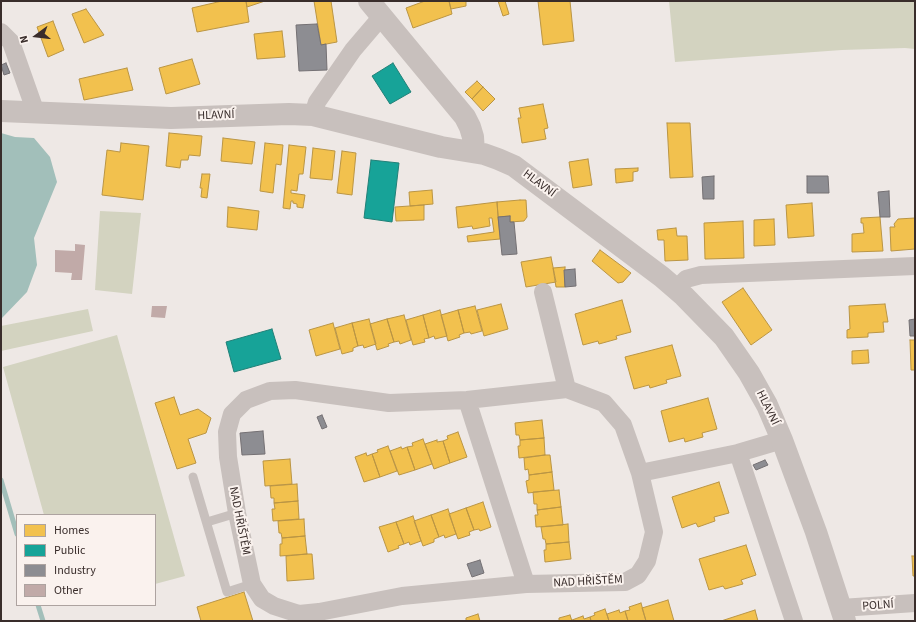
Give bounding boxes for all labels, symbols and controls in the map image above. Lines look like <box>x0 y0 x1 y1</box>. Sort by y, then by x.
north arrow <box>16 16 56 56</box>
text: N <box>16 34 32 45</box>
street label: HLAVNÍ <box>197 108 235 124</box>
street label: HLAVNÍ <box>520 167 558 201</box>
street label: HLAVNÍ <box>752 388 782 428</box>
street label: NAD HŘIŠTĚM <box>225 486 253 556</box>
legend <box>16 514 156 606</box>
text: Homes <box>54 522 89 539</box>
text: Public <box>54 542 85 559</box>
text: Industry <box>54 562 96 579</box>
street label: NAD HŘIŠTĚM <box>553 573 623 591</box>
text: Other <box>54 582 83 599</box>
street label: POLNÍ <box>862 598 894 614</box>

